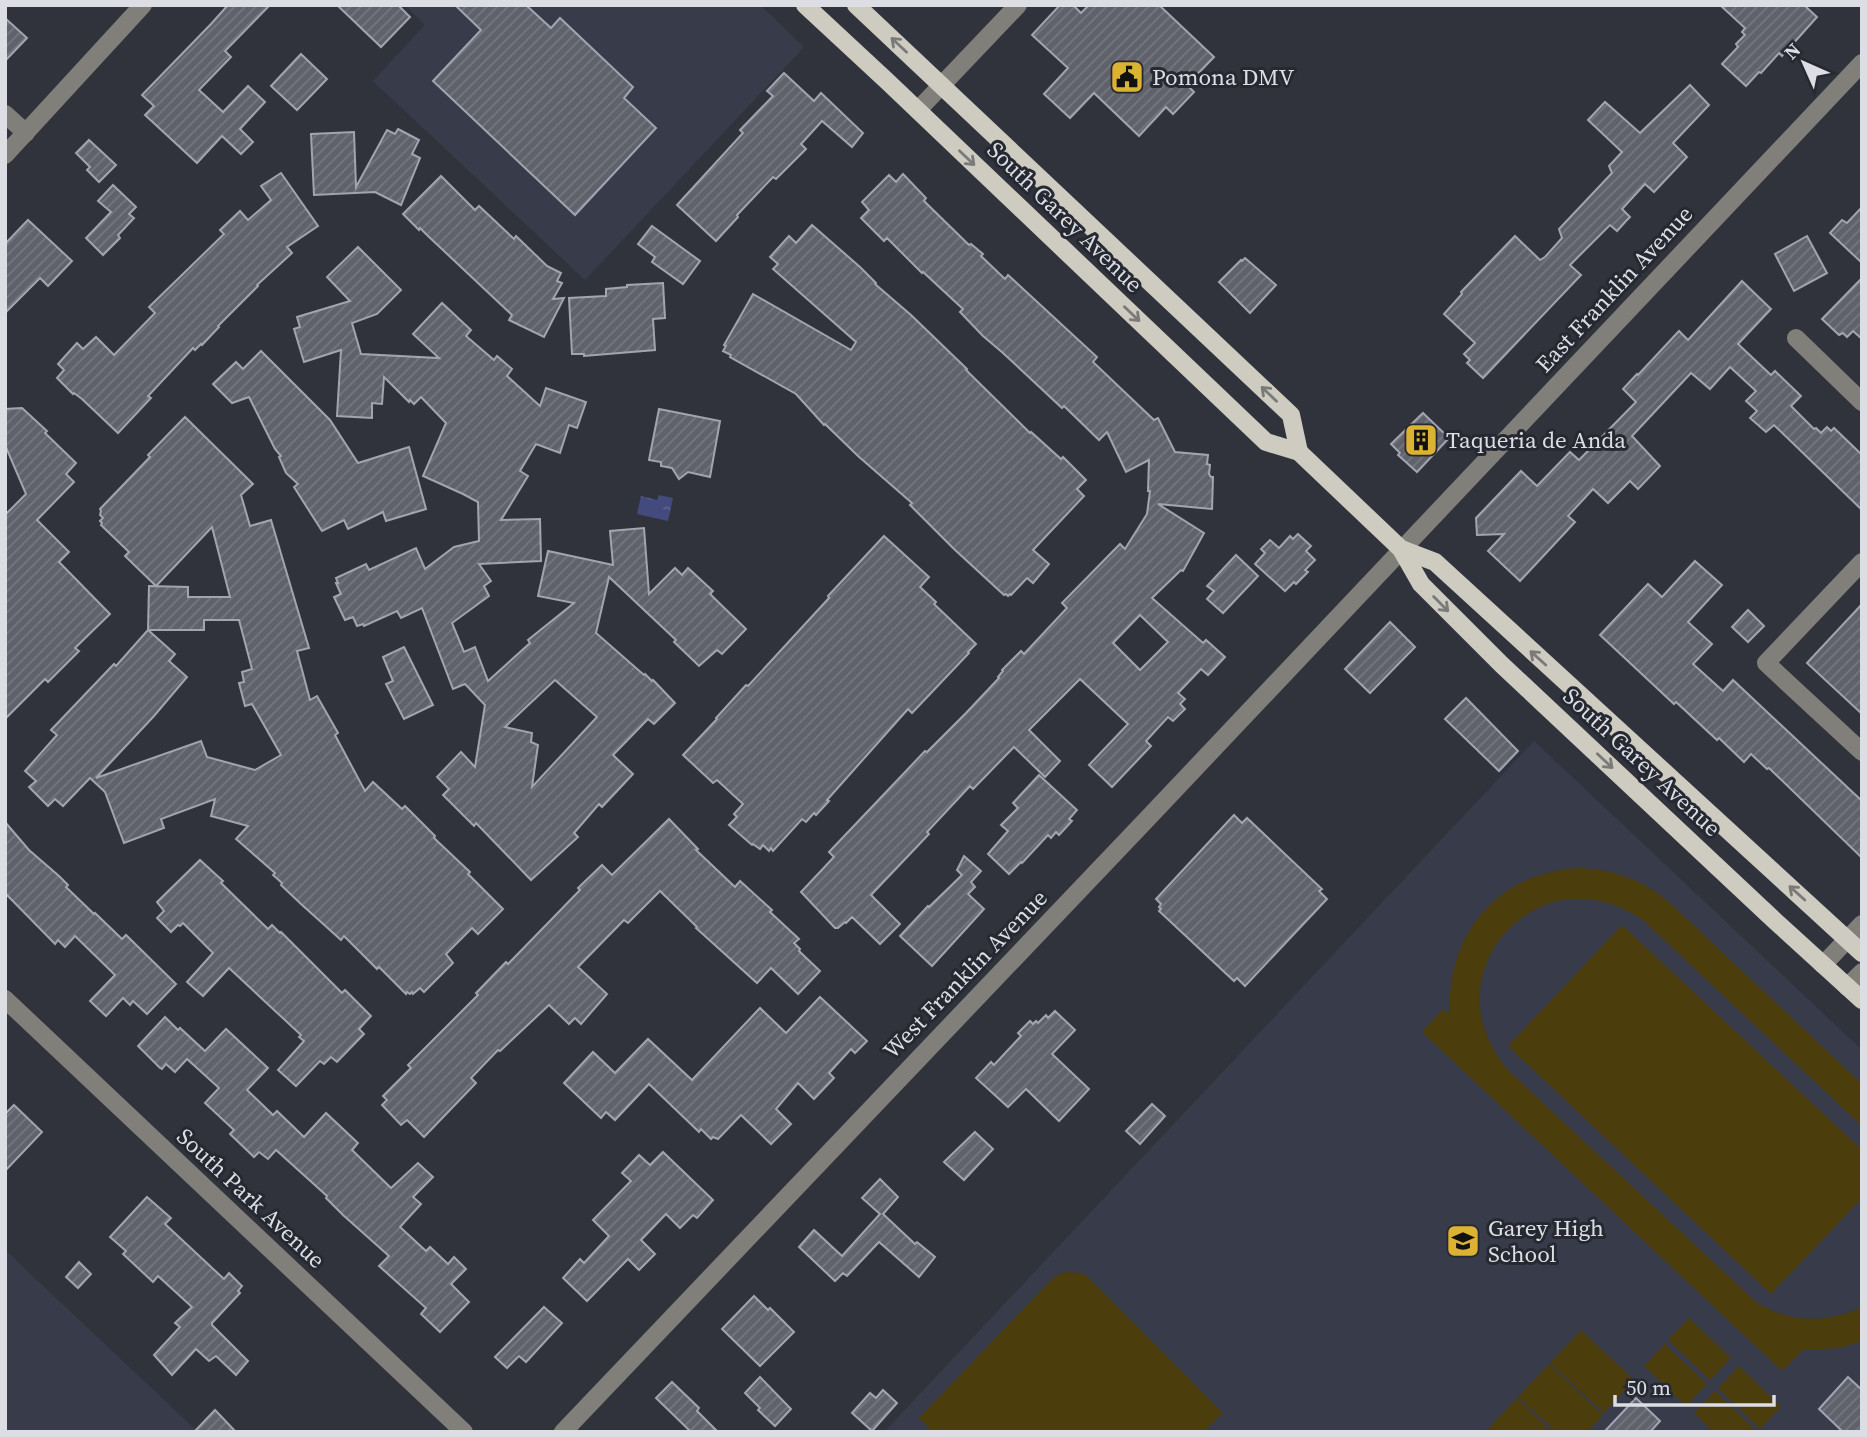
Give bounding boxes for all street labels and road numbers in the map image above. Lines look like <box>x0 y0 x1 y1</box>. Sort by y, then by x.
street label: South Garey Avenue <box>980 134 1150 300</box>
street label: East Franklin Avenue <box>1528 199 1700 379</box>
street label: South Garey Avenue <box>1556 680 1728 844</box>
street label: West Franklin Avenue <box>876 882 1054 1066</box>
street label: South Park Avenue <box>170 1121 332 1275</box>

